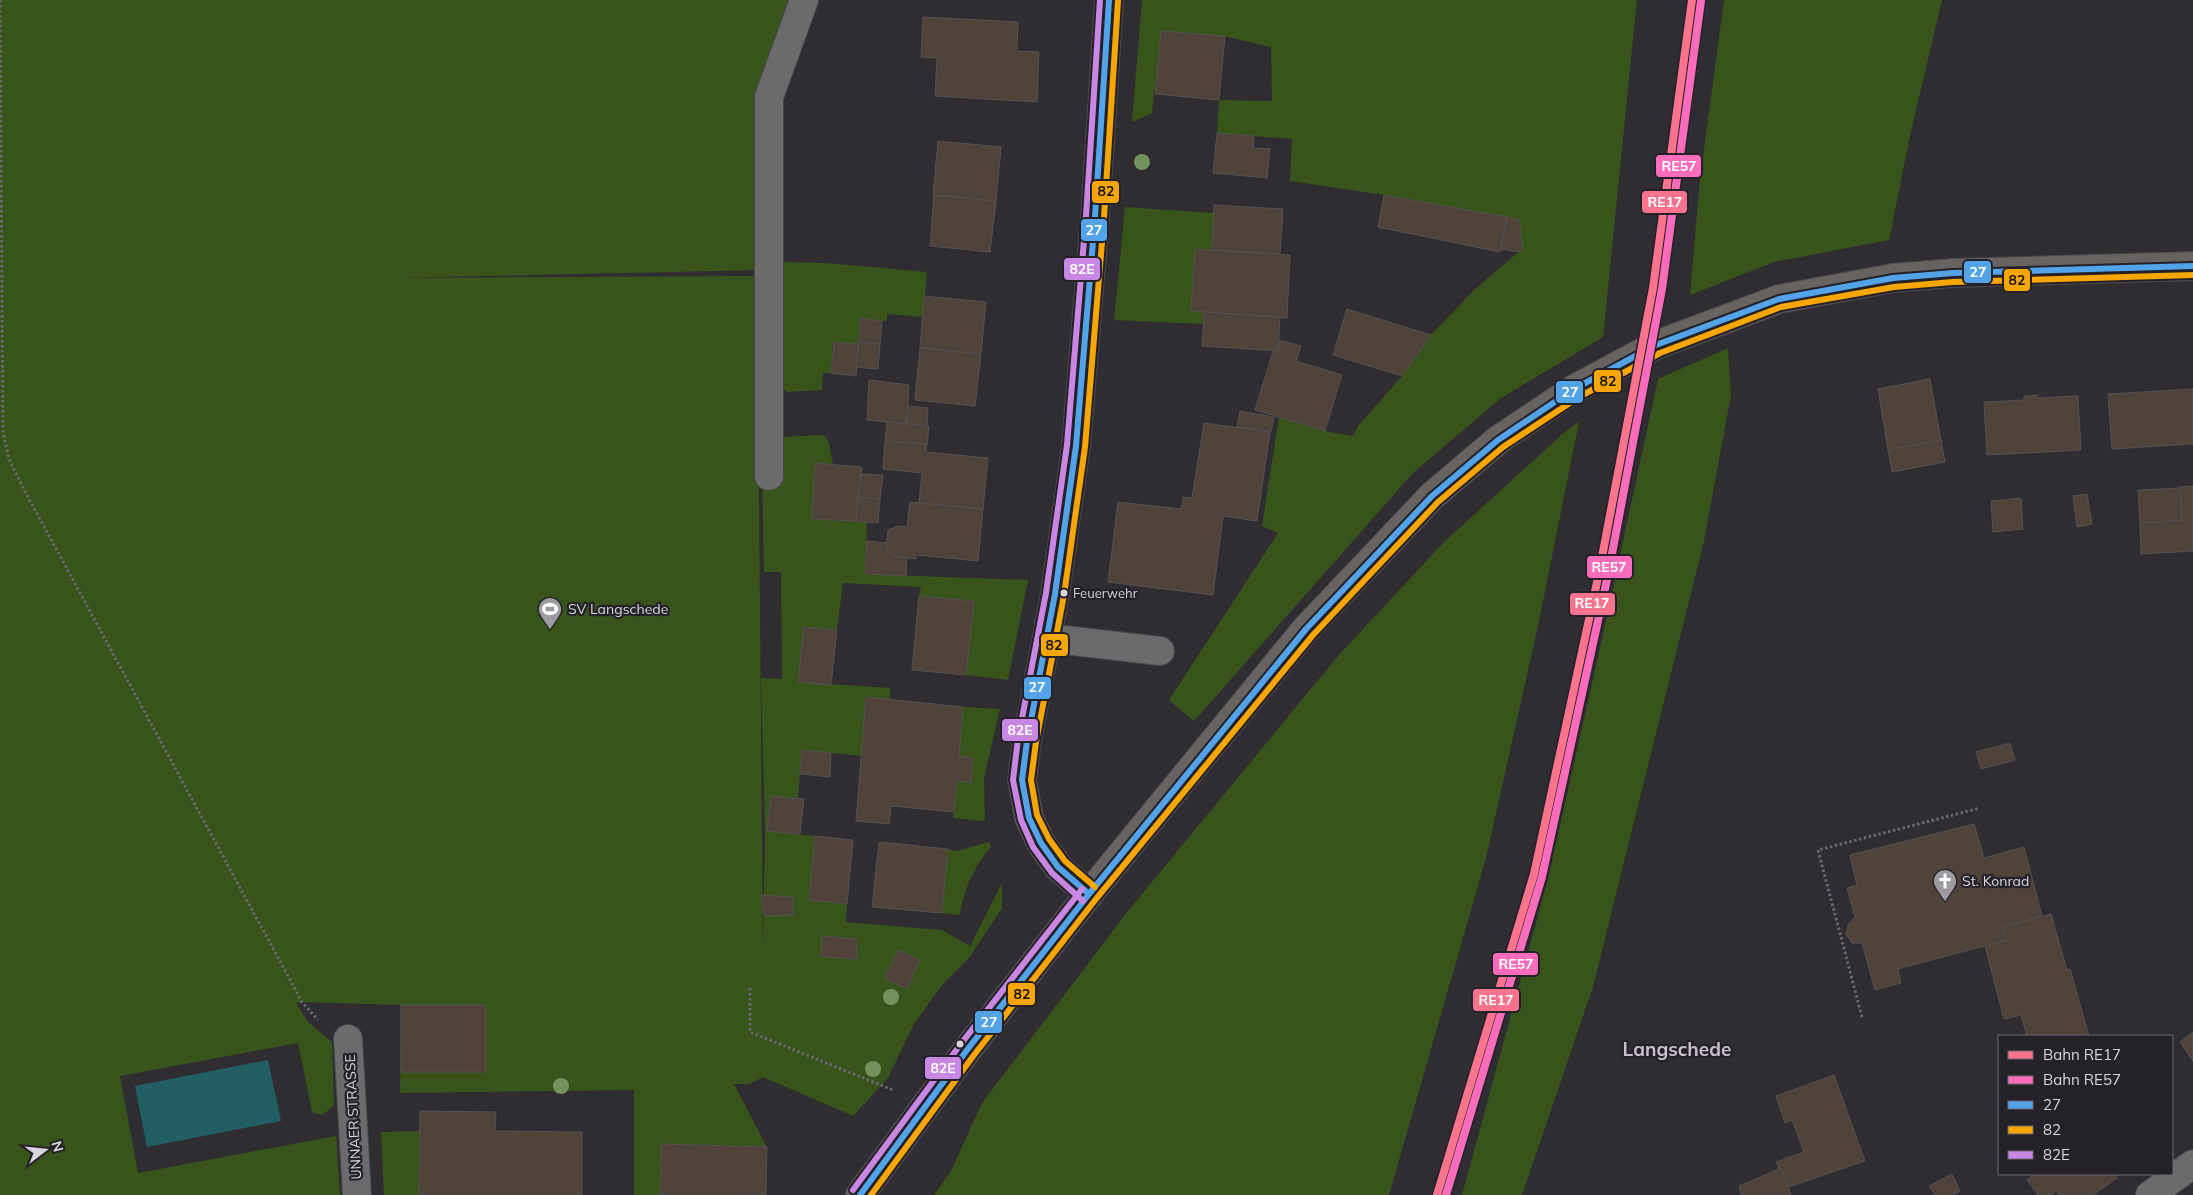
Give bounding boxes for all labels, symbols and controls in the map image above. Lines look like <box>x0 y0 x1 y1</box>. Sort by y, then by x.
line badge: RE57 <box>1655 154 1702 178</box>
text: RE57 <box>1662 157 1696 175</box>
line badge: 82 <box>1091 180 1120 204</box>
text: 82 <box>1098 182 1114 200</box>
line badge: RE17 <box>1641 190 1688 214</box>
text: RE17 <box>1648 193 1682 211</box>
line badge: 27 <box>1080 218 1108 242</box>
text: 27 <box>1086 221 1102 239</box>
line badge: 82E <box>1063 257 1101 281</box>
text: 82E <box>1069 260 1095 278</box>
line badge: 27 <box>1963 260 1992 284</box>
text: 27 <box>1970 263 1986 281</box>
line badge: 82 <box>2003 268 2031 292</box>
text: 82 <box>2009 271 2025 289</box>
line badge: 82 <box>1593 369 1622 393</box>
text: 82 <box>1600 372 1616 390</box>
line badge: 27 <box>1555 380 1584 404</box>
text: 27 <box>1562 383 1578 401</box>
line badge: RE57 <box>1586 555 1633 579</box>
text: RE57 <box>1592 558 1626 576</box>
place label: Feuerwehr <box>1073 585 1138 601</box>
marker: Feuerwehr <box>1059 588 1069 598</box>
line badge: RE17 <box>1569 592 1616 616</box>
text: RE17 <box>1575 594 1609 612</box>
sports icon: SV Langschede <box>537 596 563 630</box>
place label: SV Langschede <box>568 600 668 618</box>
line badge: 82 <box>1040 633 1069 657</box>
text: 82 <box>1046 636 1062 654</box>
line badge: 27 <box>1023 676 1052 700</box>
text: 27 <box>1029 678 1045 696</box>
line badge: 82E <box>1001 718 1039 742</box>
text: 82E <box>1007 721 1033 739</box>
church icon: St. Konrad <box>1932 868 1958 902</box>
place label: St. Konrad <box>1962 872 2029 890</box>
line badge: RE57 <box>1492 952 1539 976</box>
text: RE57 <box>1499 955 1533 973</box>
line badge: 82 <box>1007 982 1036 1006</box>
text: 82 <box>1014 985 1030 1003</box>
line badge: RE17 <box>1472 988 1520 1012</box>
text: RE17 <box>1479 991 1513 1009</box>
line badge: 27 <box>974 1010 1003 1034</box>
text: 27 <box>981 1013 997 1031</box>
legend <box>1998 1035 2173 1175</box>
district label: Langschede <box>1623 1037 1731 1061</box>
unlabelled marker <box>955 1039 965 1049</box>
text: Bahn RE17 <box>2043 1045 2121 1064</box>
street label: UNNAER STRASSE <box>341 1054 365 1180</box>
line badge: 82E <box>924 1056 962 1080</box>
text: 82E <box>930 1059 956 1077</box>
text: Bahn RE57 <box>2043 1070 2121 1089</box>
text: 27 <box>2043 1095 2061 1114</box>
text: 82 <box>2043 1120 2061 1139</box>
north arrow <box>20 1125 70 1175</box>
text: N <box>47 1139 68 1154</box>
text: 82E <box>2043 1145 2070 1164</box>

